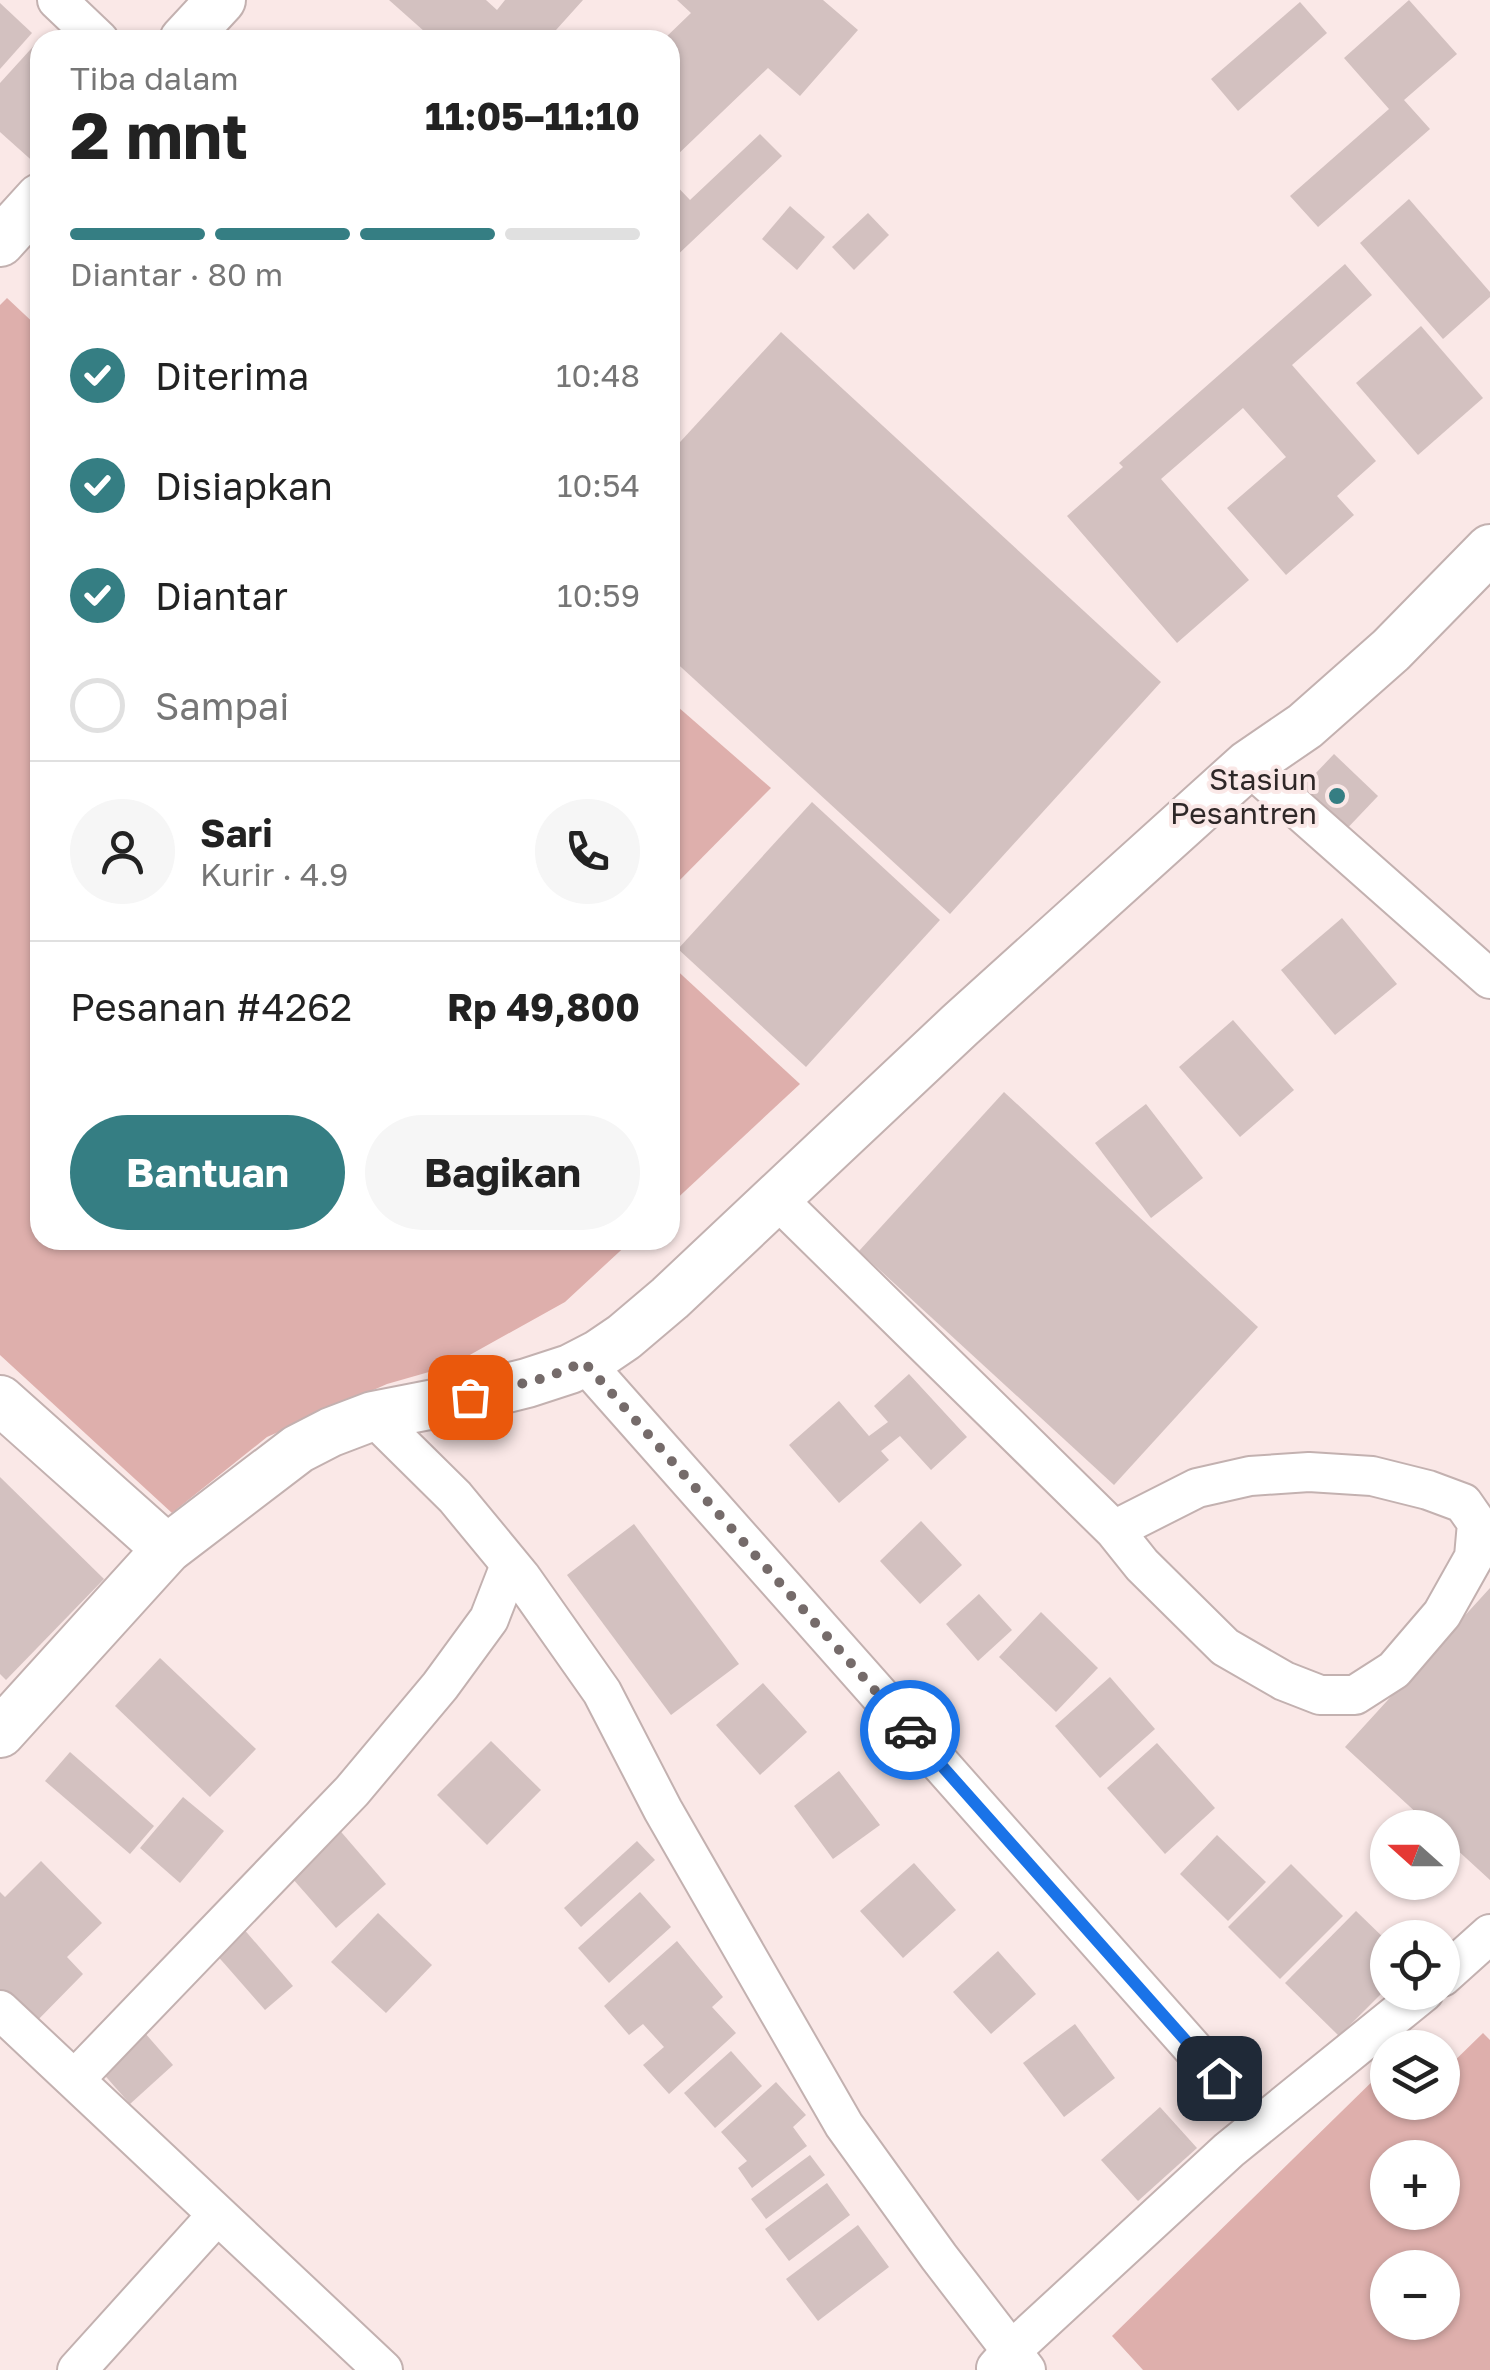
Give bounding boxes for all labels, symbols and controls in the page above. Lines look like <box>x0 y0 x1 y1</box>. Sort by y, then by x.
text: Tiba dalam <box>70 59 239 97</box>
text: 11:05–11:10 <box>425 93 640 138</box>
text: 2 mnt <box>70 95 248 173</box>
text: Diantar · 80 m <box>70 255 283 293</box>
icon: check <box>70 348 125 403</box>
text: Diterima <box>155 353 309 398</box>
text: 10:48 <box>556 356 640 394</box>
icon: check <box>70 458 125 513</box>
text: Disiapkan <box>155 463 333 508</box>
text: 10:54 <box>557 466 640 504</box>
icon: check <box>70 568 125 623</box>
text: Diantar <box>155 573 288 618</box>
text: 10:59 <box>557 576 640 614</box>
text: Sampai <box>155 683 289 728</box>
place label: Stasiun Pesantren <box>1170 761 1317 831</box>
marker: Stasiun Pesantren <box>1326 785 1348 807</box>
button: person <box>70 799 175 904</box>
button: phone <box>535 799 640 904</box>
text: Sari <box>200 810 273 855</box>
text: Kurir · 4.9 <box>200 855 348 893</box>
text: Pesanan #4262 <box>70 984 352 1029</box>
text: Rp 49,800 <box>447 984 640 1029</box>
button: Bantuan <box>70 1115 345 1230</box>
button: Bagikan <box>365 1115 640 1230</box>
pin <box>428 1355 513 1440</box>
icon: bag <box>443 1370 498 1425</box>
courier <box>860 1680 960 1780</box>
icon: car <box>883 1703 938 1758</box>
north arrow <box>1370 1810 1460 1900</box>
map controls <box>1370 1810 1460 2340</box>
button: locate <box>1370 1920 1460 2010</box>
button: layers <box>1370 2030 1460 2120</box>
pin <box>1177 2036 1262 2121</box>
icon: home <box>1192 2051 1247 2106</box>
button: + <box>1370 2140 1460 2230</box>
button: − <box>1370 2250 1460 2340</box>

